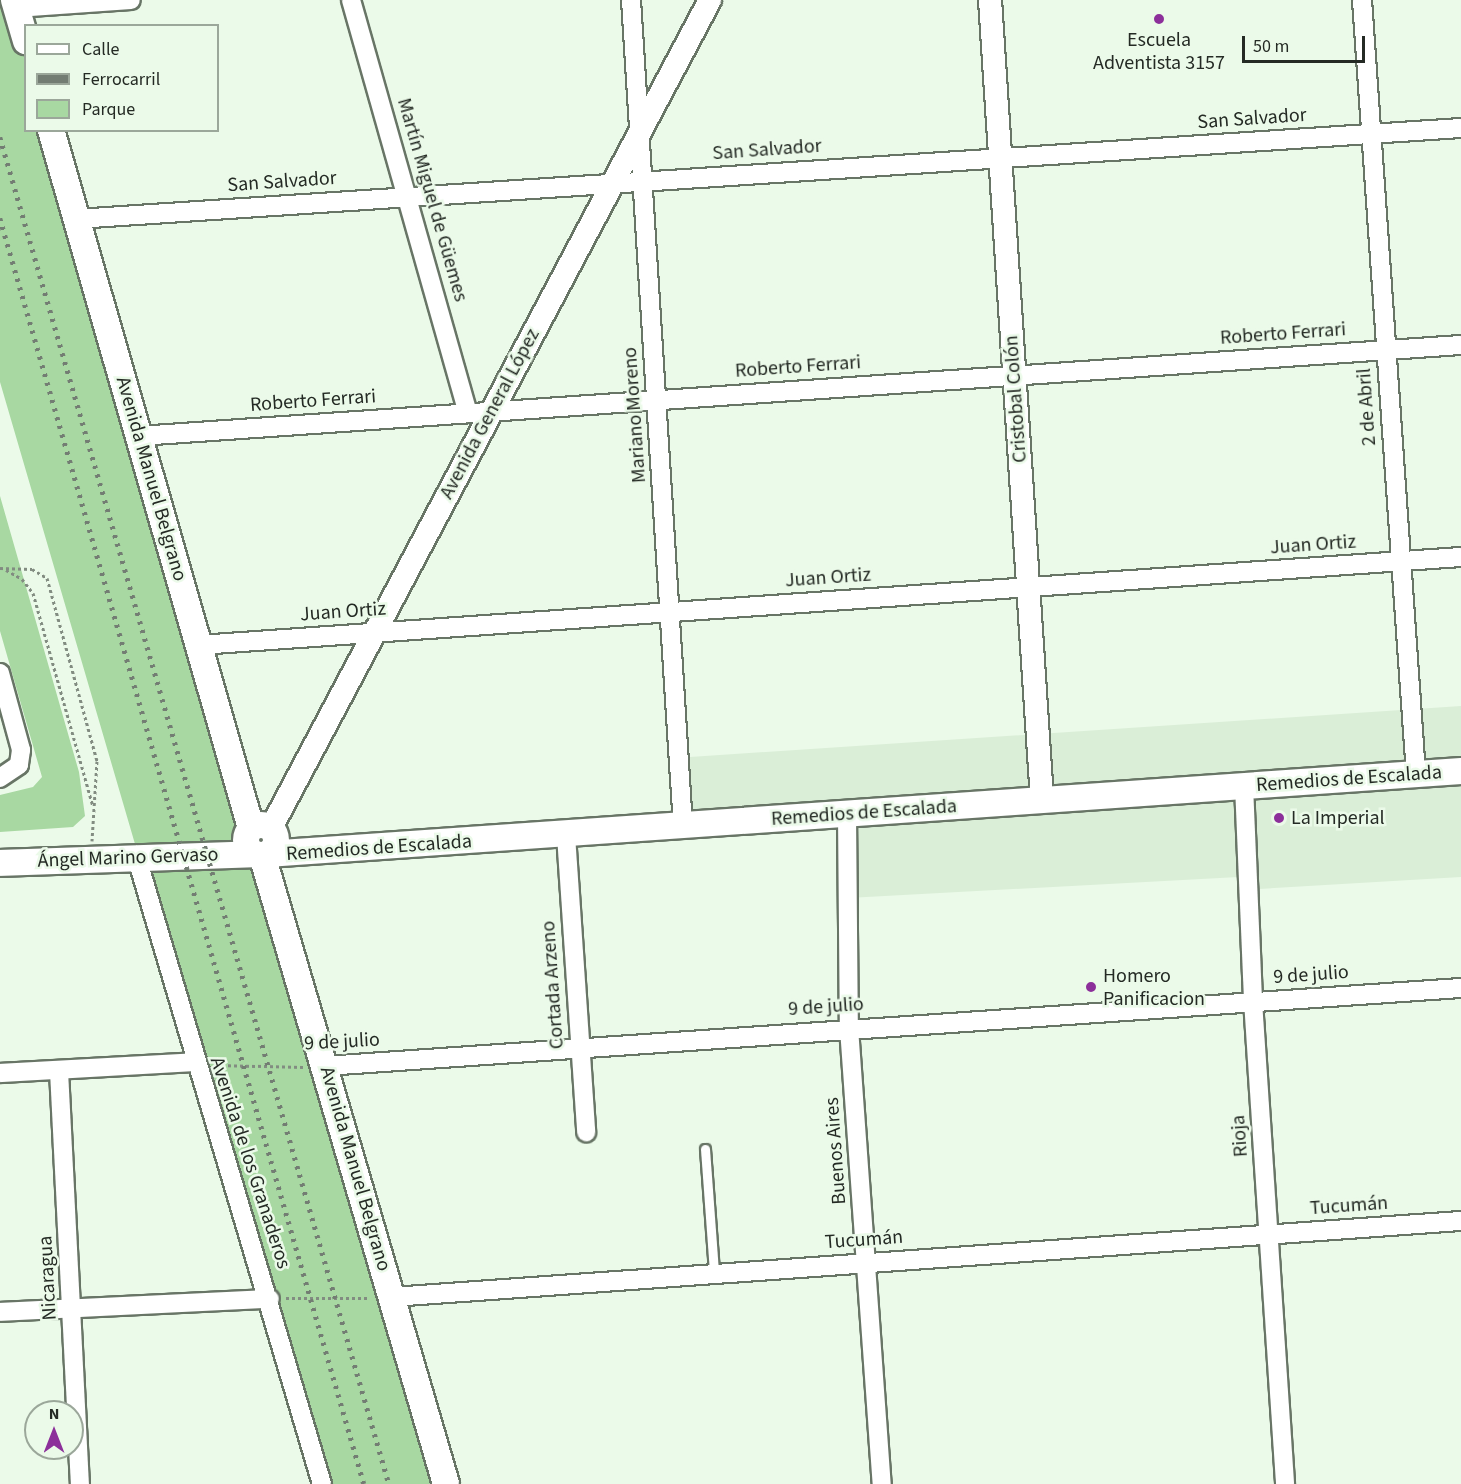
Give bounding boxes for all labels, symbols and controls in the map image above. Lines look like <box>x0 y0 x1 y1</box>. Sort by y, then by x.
marker: Escuela Adventista 3157 <box>1152 12 1166 26</box>
legend <box>24 24 219 132</box>
scale bar <box>1245 24 1368 62</box>
place label: Escuela Adventista 3157 <box>1093 28 1225 75</box>
text: 50 m <box>1253 34 1289 59</box>
text: Calle <box>82 37 119 62</box>
text: Ferrocarril <box>82 67 160 92</box>
street label: Martín Miguel de Güemes <box>391 95 473 305</box>
text: Parque <box>82 97 135 122</box>
street label: San Salvador <box>1197 103 1307 135</box>
street label: San Salvador <box>712 134 822 166</box>
street label: San Salvador <box>227 166 337 198</box>
street label: Roberto Ferrari <box>1219 318 1347 350</box>
street label: Avenida General López <box>435 325 545 503</box>
street label: Cristobal Colón <box>1000 334 1032 464</box>
street label: Mariano Moreno <box>618 346 652 484</box>
street label: Roberto Ferrari <box>734 351 862 383</box>
street label: 2 de Abril <box>1352 367 1382 447</box>
street label: Avenida Manuel Belgrano <box>110 374 192 584</box>
street label: Roberto Ferrari <box>249 385 377 417</box>
street label: Juan Ortiz <box>1269 530 1357 560</box>
street label: Juan Ortiz <box>784 563 872 593</box>
street label: Juan Ortiz <box>299 597 387 627</box>
street label: Remedios de Escalada <box>1255 761 1443 797</box>
street label: Remedios de Escalada <box>770 795 958 831</box>
place label: La Imperial <box>1291 806 1385 830</box>
marker: La Imperial <box>1272 811 1286 825</box>
street label: Remedios de Escalada <box>285 830 473 866</box>
street label: Ángel Marino Gervaso <box>37 843 219 873</box>
street label: Cortada Arzeno <box>537 920 569 1050</box>
street label: 9 de julio <box>1272 960 1350 990</box>
place label: Homero Panificacion <box>1103 964 1205 1011</box>
marker: Homero Panificacion <box>1084 980 1098 994</box>
street label: 9 de julio <box>787 992 865 1022</box>
street label: 9 de julio <box>304 1028 380 1056</box>
street label: Avenida de los Granaderos <box>204 1054 296 1272</box>
street label: Avenida Manuel Belgrano <box>314 1064 396 1274</box>
street label: Buenos Aires <box>820 1097 852 1205</box>
street label: Rioja <box>1227 1114 1253 1158</box>
street label: Tucumán <box>1309 1191 1389 1221</box>
street label: Tucumán <box>824 1225 904 1255</box>
street label: Nicaragua <box>34 1235 62 1321</box>
north arrow <box>24 1400 84 1460</box>
text: N <box>49 1403 59 1425</box>

